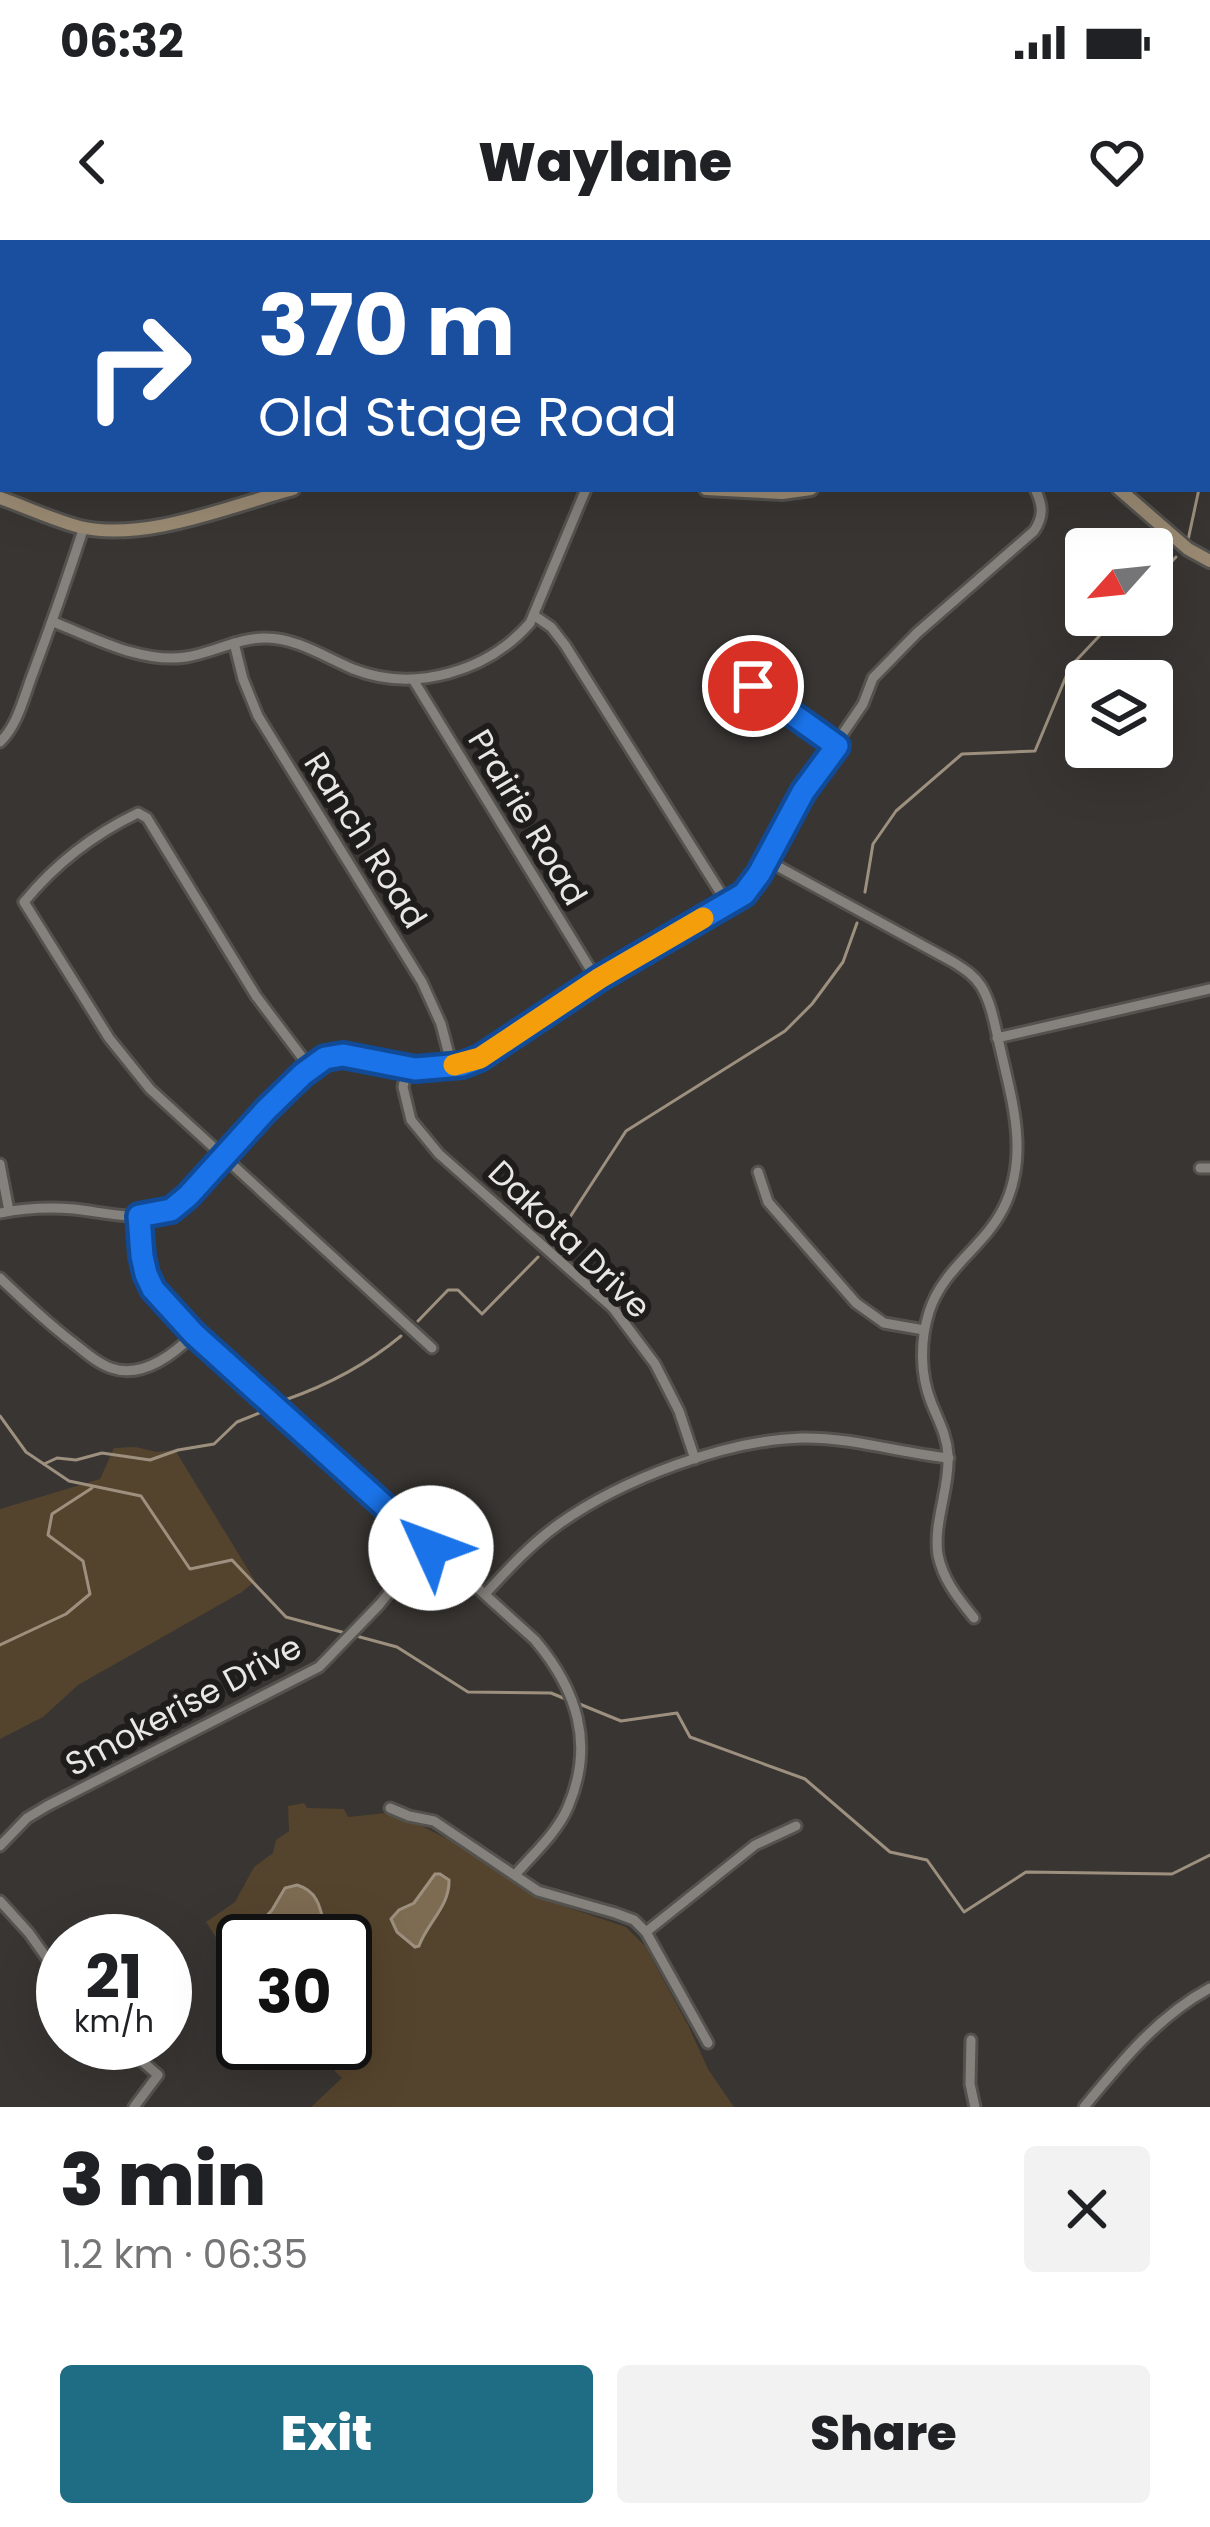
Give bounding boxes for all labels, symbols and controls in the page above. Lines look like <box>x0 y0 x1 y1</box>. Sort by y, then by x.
text: 06:32 <box>60 10 184 73</box>
text: Waylane <box>478 124 732 200</box>
icon: back <box>60 129 126 195</box>
icon: heart <box>1084 129 1150 195</box>
text: 370 m <box>258 267 515 384</box>
icon: right <box>60 288 216 444</box>
text: Old Stage Road <box>258 379 677 455</box>
north arrow <box>1065 528 1173 636</box>
map controls <box>1065 528 1173 768</box>
pin <box>702 635 804 737</box>
icon: arrive <box>720 653 786 719</box>
button: layers <box>1065 660 1173 768</box>
street label: Prairie Road <box>457 721 599 914</box>
street label: Ranch Road <box>293 743 438 937</box>
street label: Dakota Drive <box>478 1150 661 1329</box>
position arrow <box>368 1485 494 1611</box>
street label: Smokerise Drive <box>57 1623 310 1788</box>
speed limit sign: 30 <box>216 1914 372 2070</box>
text: 21 <box>86 1935 142 2019</box>
text: km/h <box>74 2000 154 2043</box>
text: 3 min <box>60 2129 266 2230</box>
button: close <box>1024 2146 1150 2272</box>
text: 1.2 km · 06:35 <box>60 2227 308 2282</box>
button: Exit <box>60 2365 593 2503</box>
button: Share <box>617 2365 1150 2503</box>

